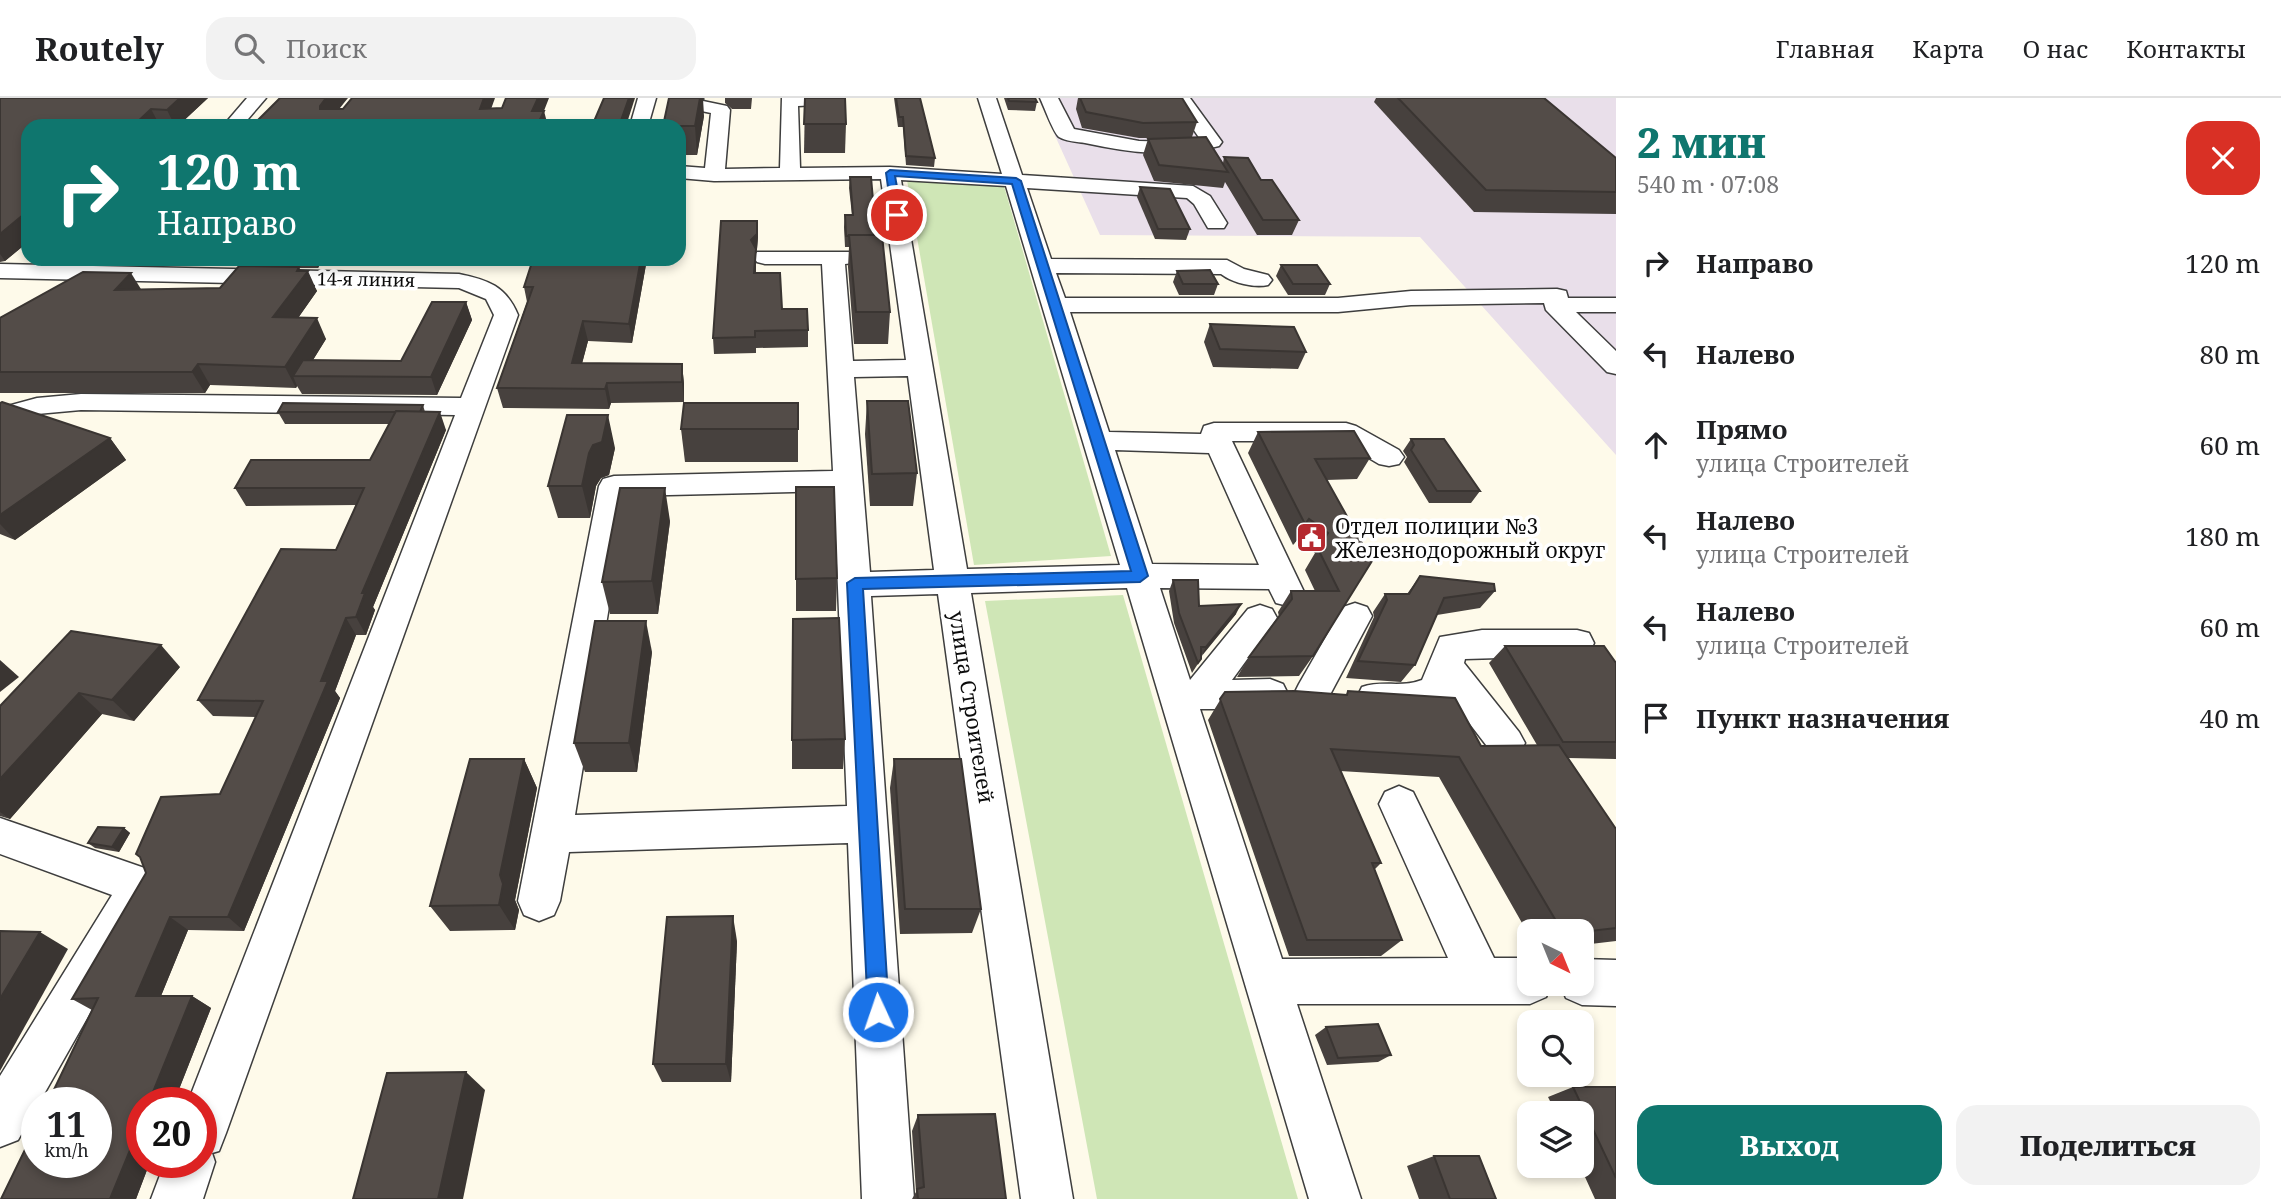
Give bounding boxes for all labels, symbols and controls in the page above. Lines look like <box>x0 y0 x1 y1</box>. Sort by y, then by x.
search box <box>206 17 696 80</box>
text: Routely <box>35 26 164 71</box>
icon: search <box>230 29 268 67</box>
text: Поиск <box>286 30 367 66</box>
text: Главная <box>1776 32 1874 65</box>
text: Карта <box>1912 32 1985 65</box>
text: О нас <box>2023 32 2088 65</box>
text: Контакты <box>2126 32 2246 65</box>
text: 2 мин <box>1637 113 1766 170</box>
button: close <box>2186 121 2260 195</box>
text: 120 m <box>157 138 301 204</box>
icon: right <box>42 147 133 238</box>
text: 540 m · 07:08 <box>1637 168 1779 200</box>
pin <box>867 185 927 245</box>
icon: arrive <box>878 196 916 234</box>
text: Направо <box>157 201 297 244</box>
icon: right <box>1637 244 1675 282</box>
text: Направо <box>1696 245 1814 281</box>
text: 120 m <box>2185 245 2260 281</box>
street label: 14-я линия <box>317 266 415 292</box>
icon: left <box>1637 335 1675 373</box>
text: Налево <box>1696 336 1795 372</box>
text: 80 m <box>2200 336 2260 372</box>
text: Прямо <box>1696 411 1787 447</box>
icon: ahead <box>1637 426 1675 464</box>
text: 60 m <box>2200 427 2260 463</box>
text: улица Строителей <box>1696 447 1909 479</box>
text: Налево <box>1696 502 1795 538</box>
place label: Отдел полиции №3 Железнодорожный округ <box>1334 512 1605 564</box>
icon: left <box>1637 517 1675 555</box>
text: 180 m <box>2185 518 2260 554</box>
public building icon: Отдел полиции №3 Железнодорожный округ <box>1295 521 1329 555</box>
text: улица Строителей <box>1696 538 1909 570</box>
text: Налево <box>1696 593 1795 629</box>
icon: left <box>1637 608 1675 646</box>
street label: улица Строителей <box>943 609 1001 805</box>
text: 60 m <box>2200 609 2260 645</box>
text: улица Строителей <box>1696 629 1909 661</box>
icon: arrive <box>1637 699 1675 737</box>
text: Пункт назначения <box>1696 700 1949 736</box>
text: 40 m <box>2200 700 2260 736</box>
north arrow <box>1517 919 1594 996</box>
map controls <box>1517 919 1594 1178</box>
position arrow <box>841 975 915 1049</box>
button: search <box>1517 1010 1594 1087</box>
speed limit sign: 20 <box>126 1087 217 1178</box>
text: 11 <box>47 1100 86 1147</box>
button: layers <box>1517 1101 1594 1178</box>
button: Выход <box>1637 1105 1942 1185</box>
button: Поделиться <box>1956 1105 2260 1185</box>
text: km/h <box>44 1138 89 1162</box>

